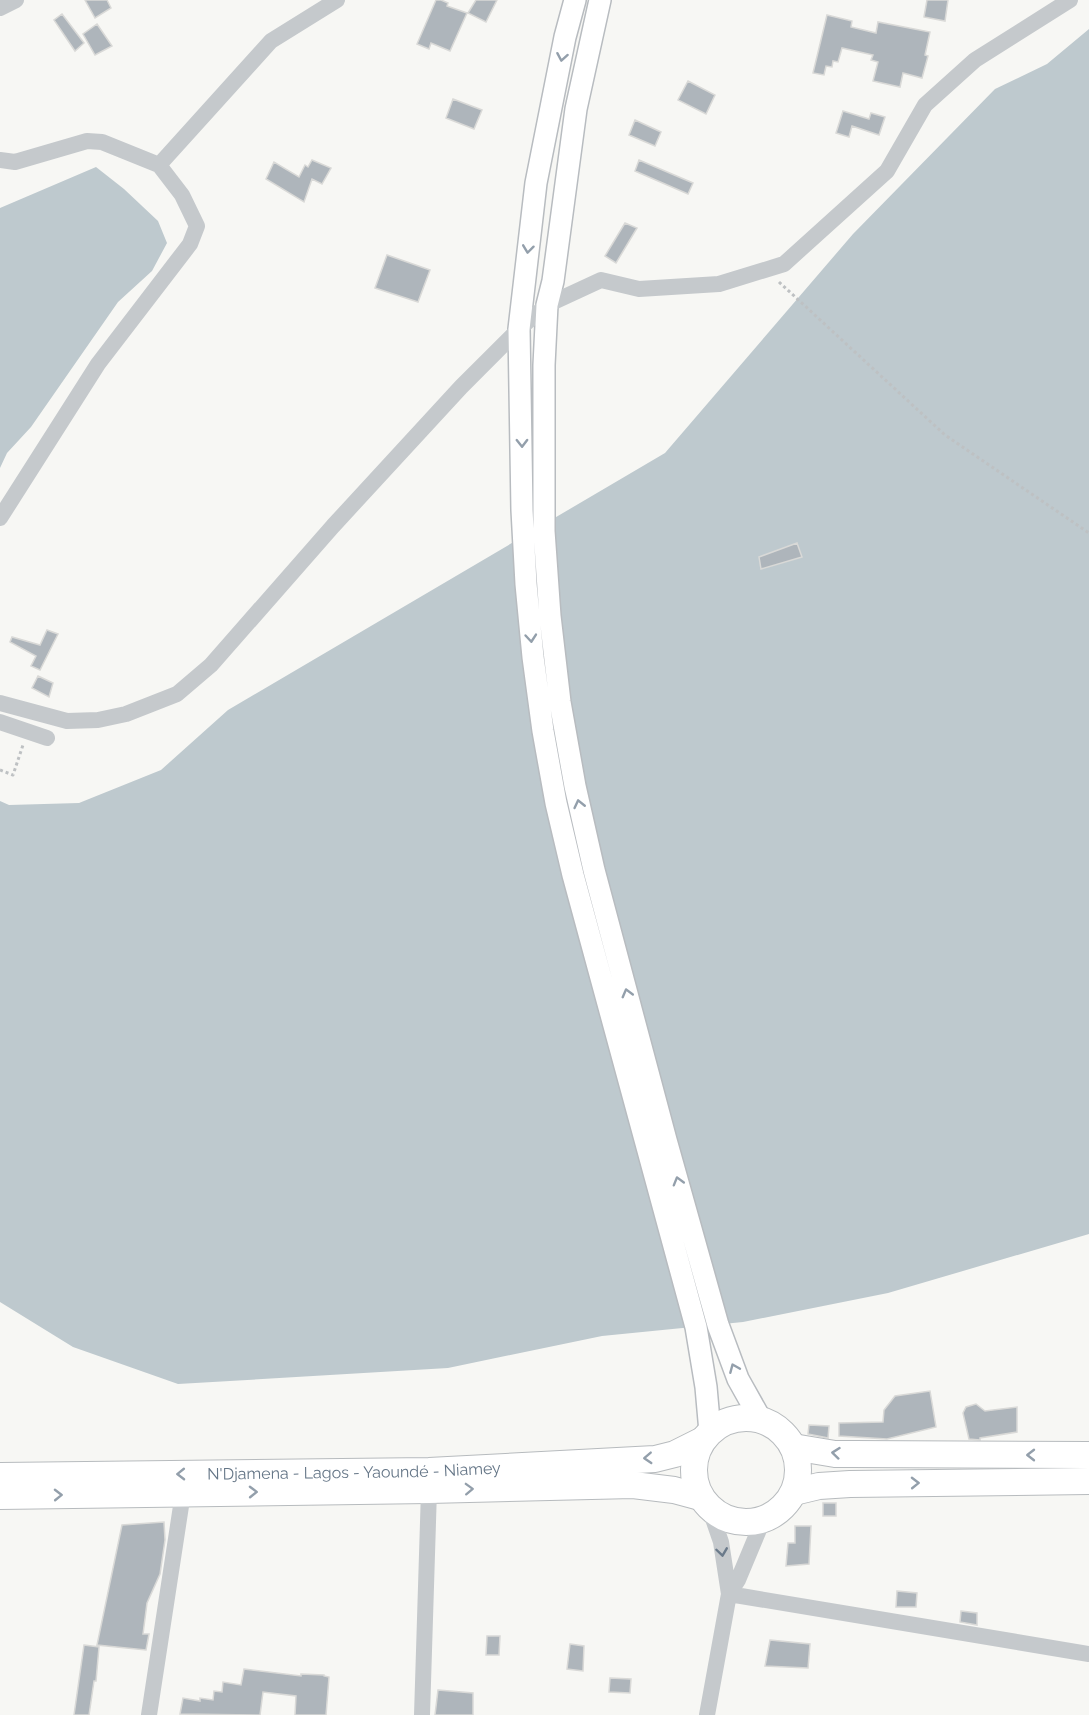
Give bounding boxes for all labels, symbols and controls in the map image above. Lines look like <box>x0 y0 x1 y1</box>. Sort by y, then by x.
one-way arrow <box>556 52 568 62</box>
one-way arrow <box>523 244 535 254</box>
one-way arrow <box>516 439 528 448</box>
one-way arrow <box>524 633 537 643</box>
one-way arrow <box>573 800 586 810</box>
one-way arrow <box>621 988 634 998</box>
one-way arrow <box>673 1177 685 1187</box>
one-way arrow <box>729 1363 741 1374</box>
one-way arrow <box>831 1447 840 1460</box>
one-way arrow <box>1026 1449 1035 1461</box>
one-way arrow <box>644 1452 653 1465</box>
street label: N'Djamena - Lagos - Yaoundé - Niamey <box>207 1458 501 1483</box>
one-way arrow <box>176 1468 185 1480</box>
one-way arrow <box>911 1477 920 1489</box>
one-way arrow <box>465 1483 474 1495</box>
one-way arrow <box>249 1486 258 1498</box>
one-way arrow <box>54 1489 63 1501</box>
one-way arrow <box>716 1547 728 1556</box>

